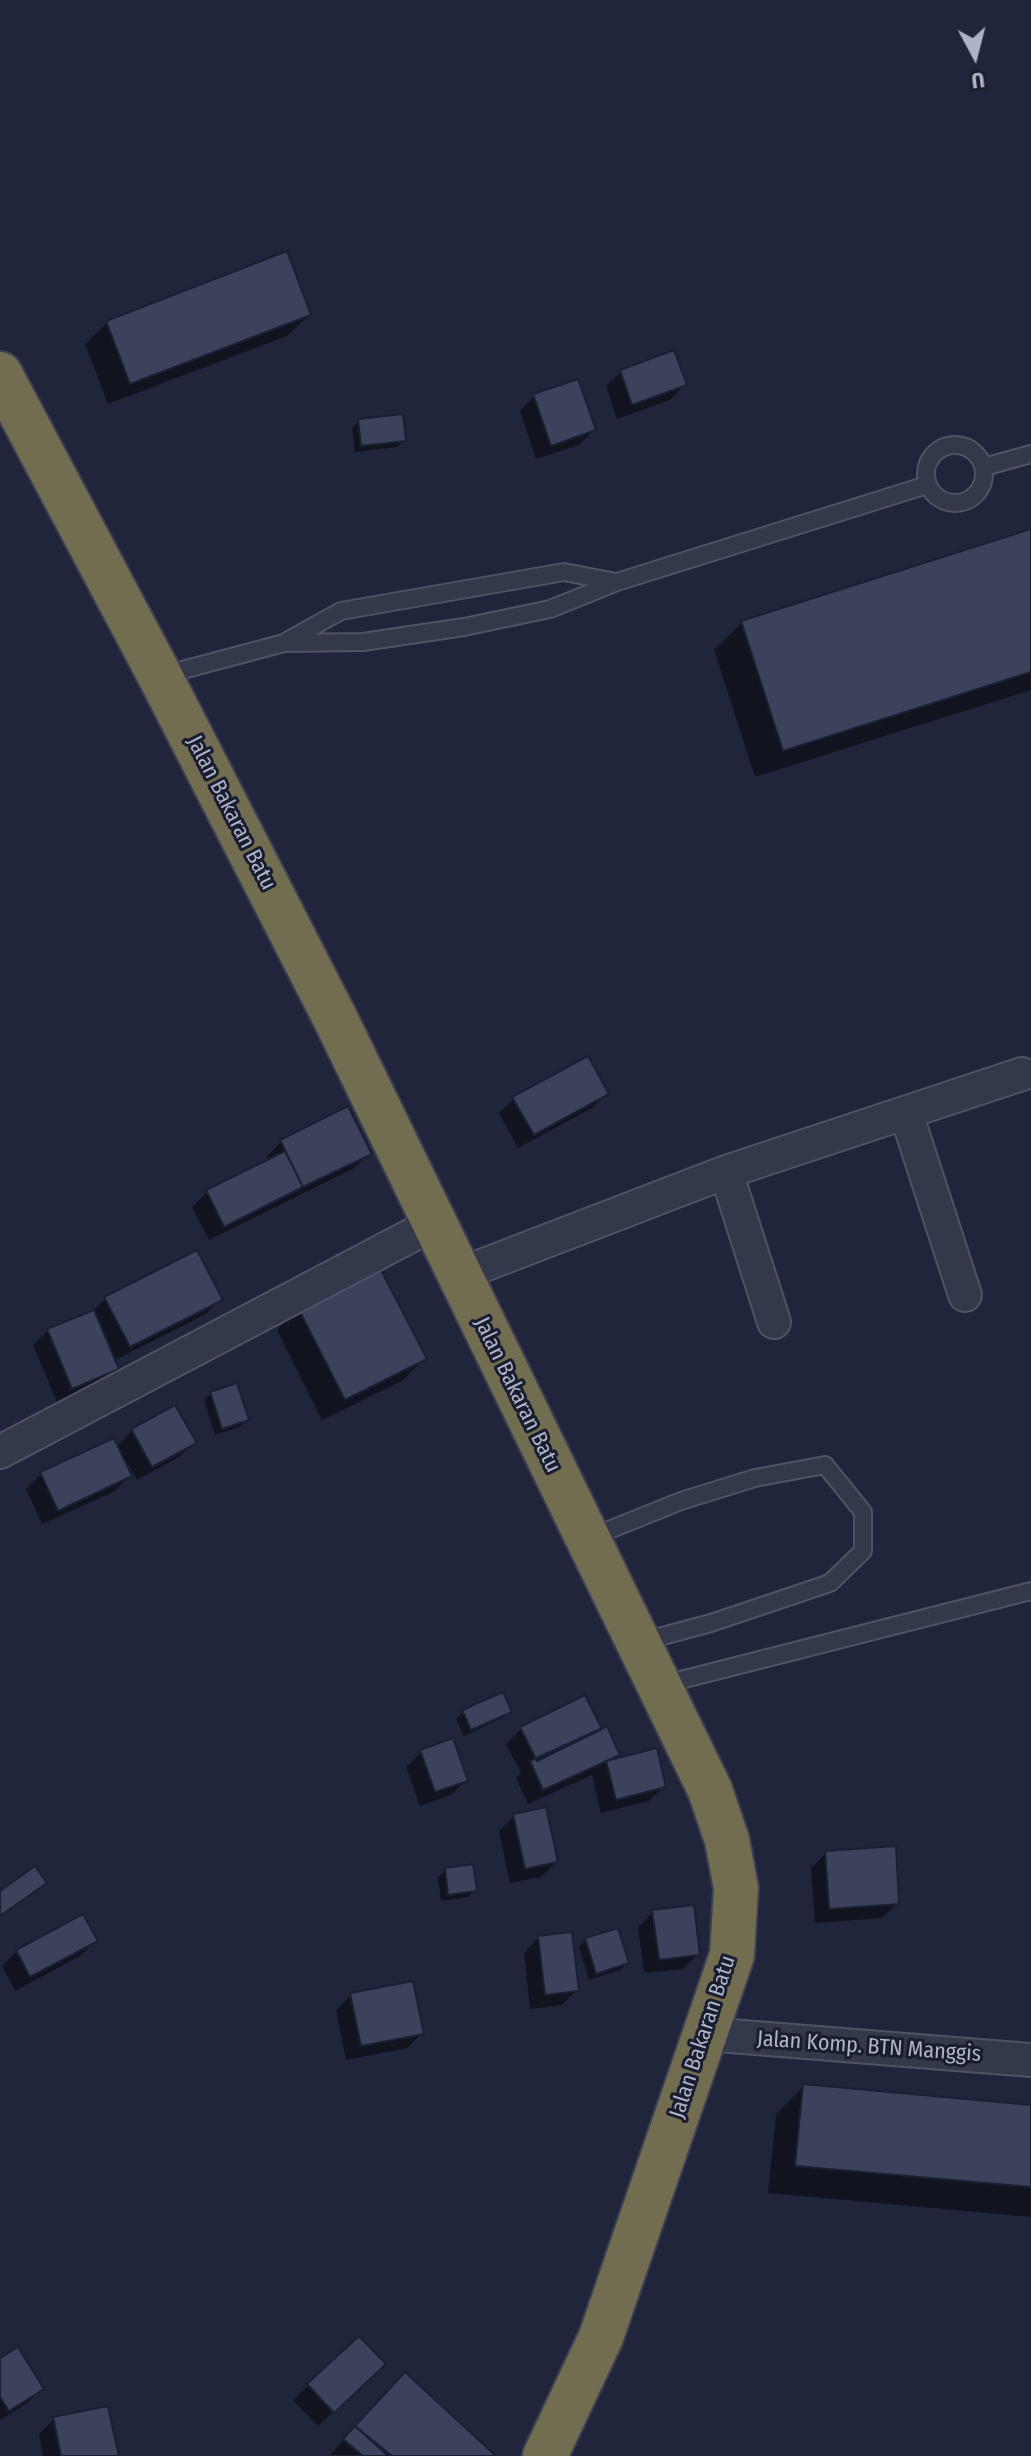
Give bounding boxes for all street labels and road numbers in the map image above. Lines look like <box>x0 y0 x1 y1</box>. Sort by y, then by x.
street label: Jalan Bakaran Batu <box>181 732 281 894</box>
street label: Jalan Bakaran Batu <box>468 1313 566 1477</box>
street label: Jalan Bakaran Batu <box>664 1952 742 2122</box>
street label: Jalan Komp. BTN Manggis <box>756 2026 982 2068</box>

